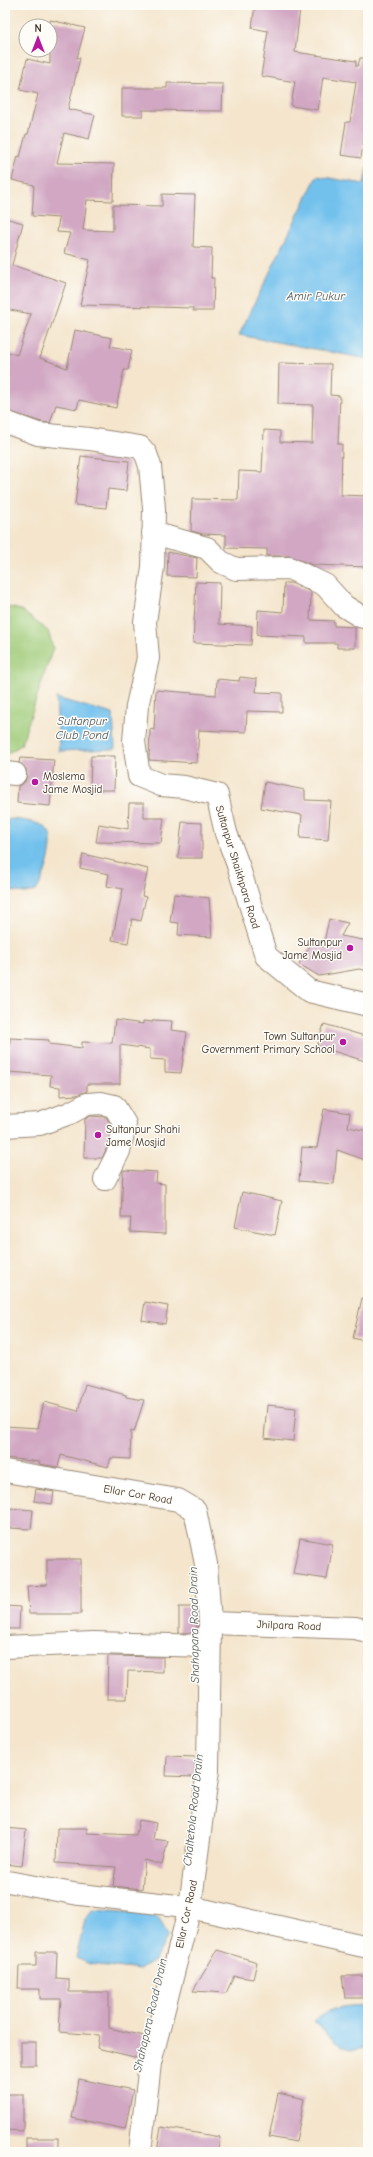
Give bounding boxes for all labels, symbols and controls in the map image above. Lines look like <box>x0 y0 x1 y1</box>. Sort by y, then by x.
north arrow <box>18 18 58 58</box>
text: N <box>34 22 42 35</box>
water label: Amir Pukur <box>286 289 346 303</box>
water label: Sultanpur Club Pond <box>56 714 109 742</box>
place label: Moslema Jame Mosjid <box>43 770 103 796</box>
marker: Moslema Jame Mosjid <box>30 777 40 787</box>
street label: Sultanpur Shaikhpara Road <box>213 804 263 931</box>
place label: Sultanpur Jame Mosjid <box>283 936 343 962</box>
marker: Sultanpur Jame Mosjid <box>345 943 355 953</box>
place label: Town Sultanpur Government Primary School <box>202 1030 336 1056</box>
marker: Town Sultanpur Government Primary School <box>338 1037 348 1047</box>
place label: Sultanpur Shahi Jame Mosjid <box>106 1123 180 1149</box>
marker: Sultanpur Shahi Jame Mosjid <box>93 1130 103 1140</box>
street label: Ellar Cor Road <box>103 1482 173 1507</box>
water label: Shahapara Road Drain <box>186 1566 202 1683</box>
street label: Jhilpara Road <box>256 1618 322 1633</box>
water label: Chaltetola Road Drain <box>180 1753 206 1867</box>
street label: Ellar Cor Road <box>173 1879 200 1949</box>
water label: Shahapara Road Drain <box>130 1956 170 2073</box>

